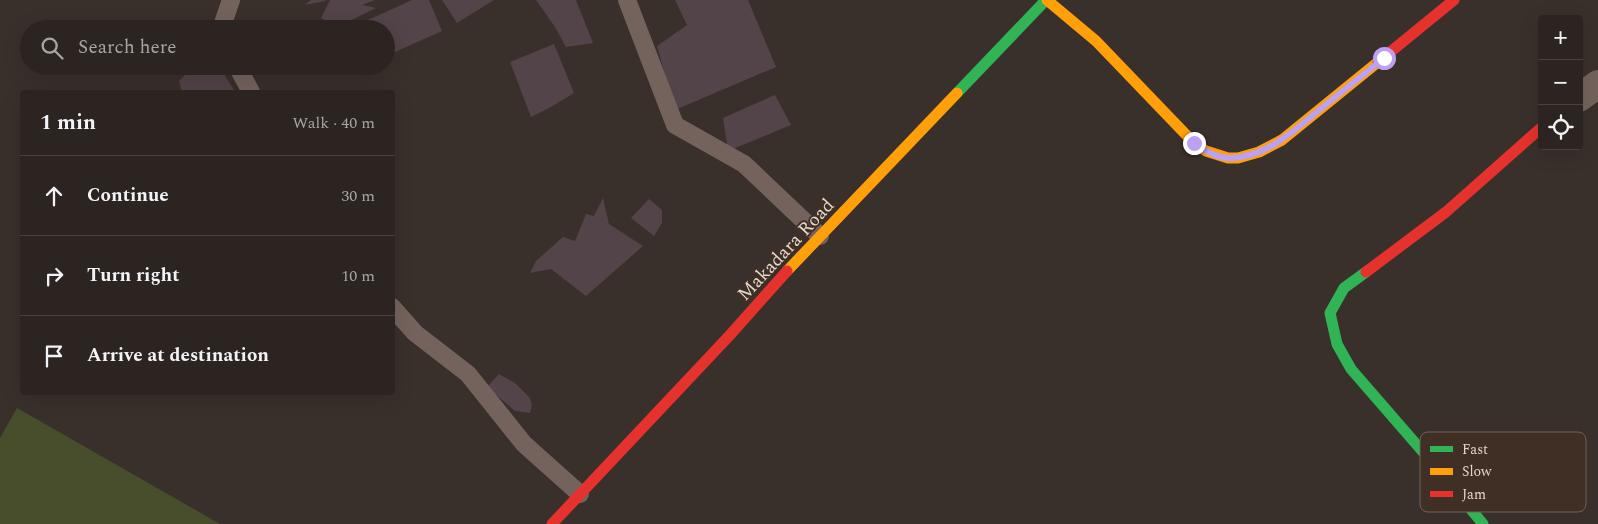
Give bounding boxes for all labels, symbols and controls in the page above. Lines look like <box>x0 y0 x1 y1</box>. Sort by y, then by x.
map controls <box>1538 15 1583 150</box>
button: + <box>1538 15 1583 60</box>
search box <box>20 20 395 75</box>
text: Search here <box>78 33 177 62</box>
icon: search <box>38 34 66 62</box>
route start <box>1373 47 1396 70</box>
button: − <box>1538 60 1583 105</box>
button: locate <box>1538 105 1583 150</box>
text: 1 min <box>40 107 96 139</box>
text: Walk · 40 m <box>292 111 375 135</box>
route end <box>1183 132 1206 155</box>
text: Continue <box>87 181 169 210</box>
icon: ahead <box>40 182 68 210</box>
text: 30 m <box>341 184 375 208</box>
street label: Makadara Road <box>731 192 842 308</box>
text: Turn right <box>87 261 180 290</box>
icon: right <box>40 262 68 290</box>
text: 10 m <box>341 264 375 288</box>
text: Arrive at destination <box>87 341 269 370</box>
icon: arrive <box>40 342 68 370</box>
legend <box>1420 432 1586 512</box>
text: Fast <box>1462 439 1488 460</box>
text: Slow <box>1462 461 1492 482</box>
text: Jam <box>1462 484 1486 505</box>

